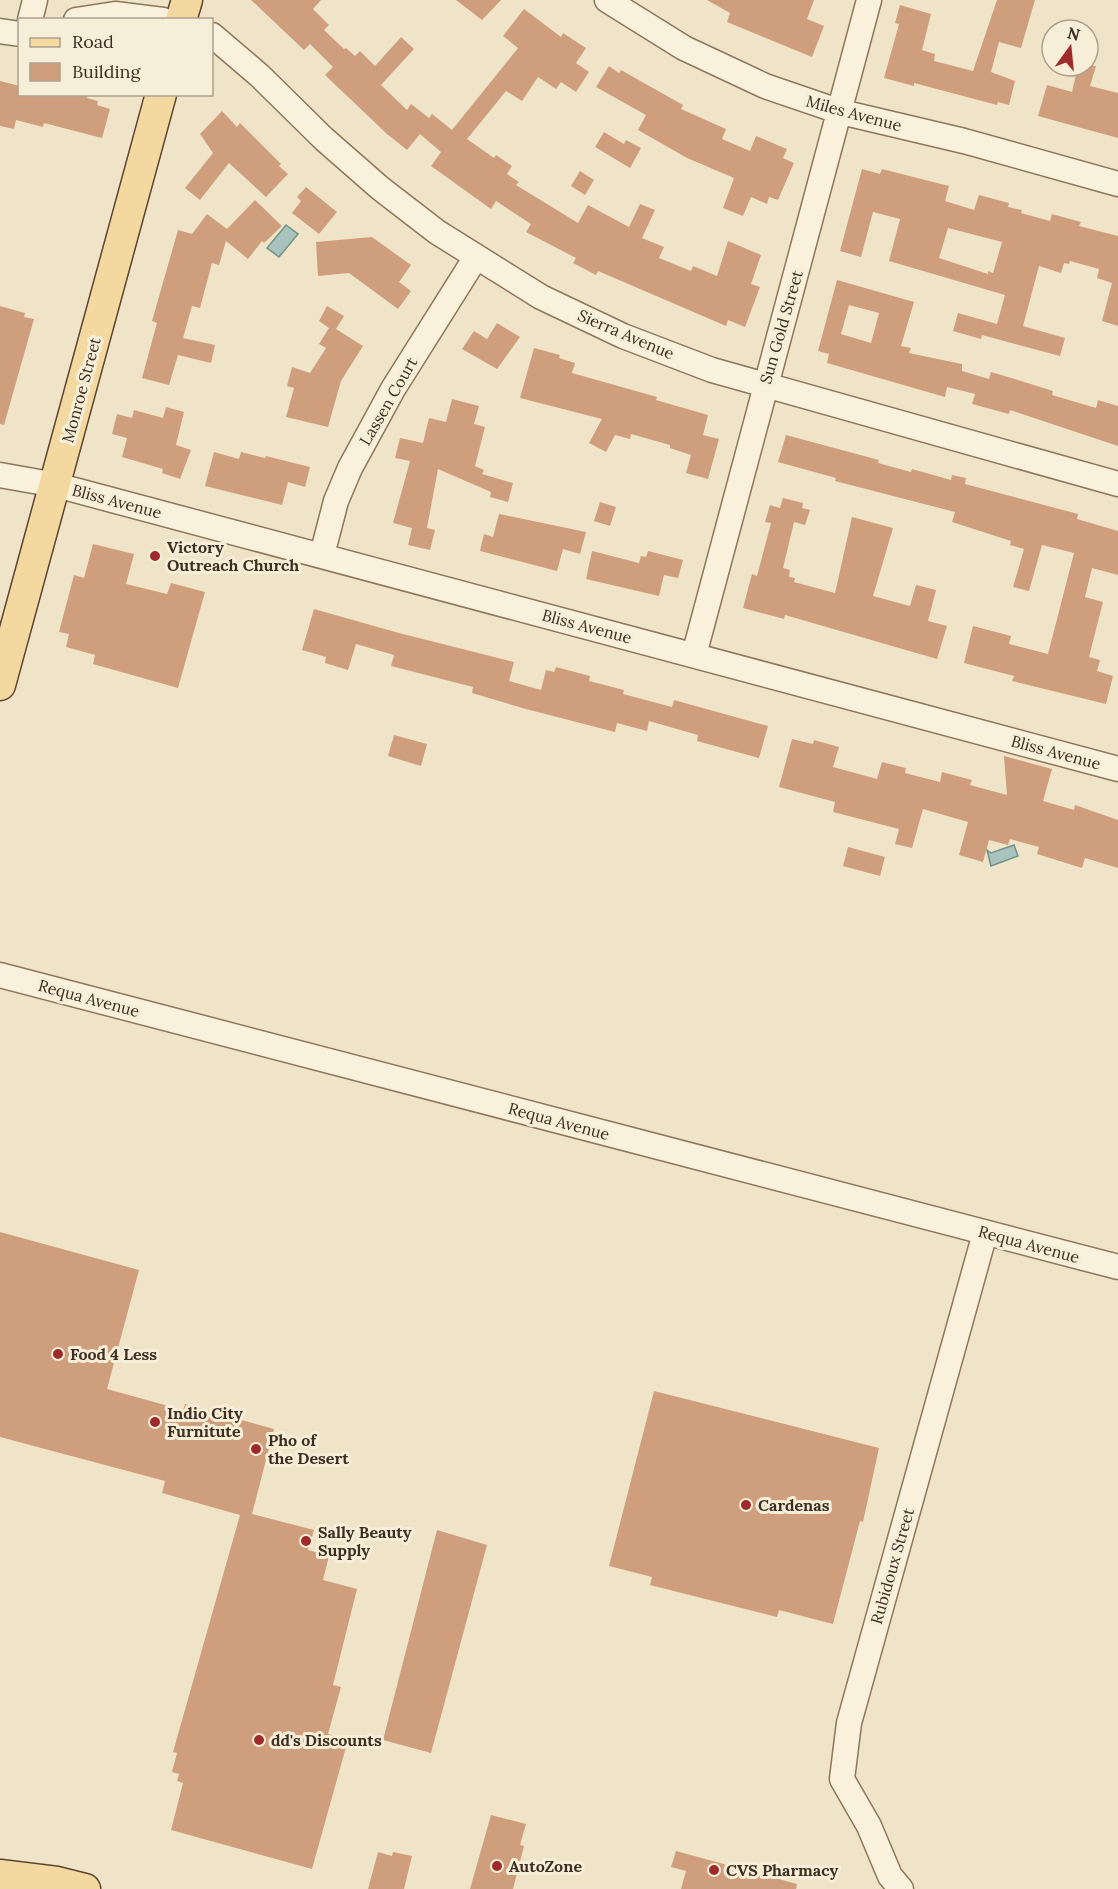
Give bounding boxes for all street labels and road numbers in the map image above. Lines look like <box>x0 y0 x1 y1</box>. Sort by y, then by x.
street label: Miles Avenue <box>804 91 904 135</box>
street label: Sun Gold Street <box>755 267 807 386</box>
street label: Sierra Avenue <box>575 305 677 363</box>
street label: Monroe Street <box>57 334 105 445</box>
street label: Lassen Court <box>355 353 422 449</box>
street label: Bliss Avenue <box>70 479 164 523</box>
street label: Bliss Avenue <box>540 604 634 648</box>
street label: Bliss Avenue <box>1009 730 1103 774</box>
street label: Requa Avenue <box>36 975 142 1021</box>
street label: Requa Avenue <box>506 1098 612 1144</box>
street label: Requa Avenue <box>976 1221 1082 1267</box>
street label: Rubidoux Street <box>866 1505 918 1626</box>

